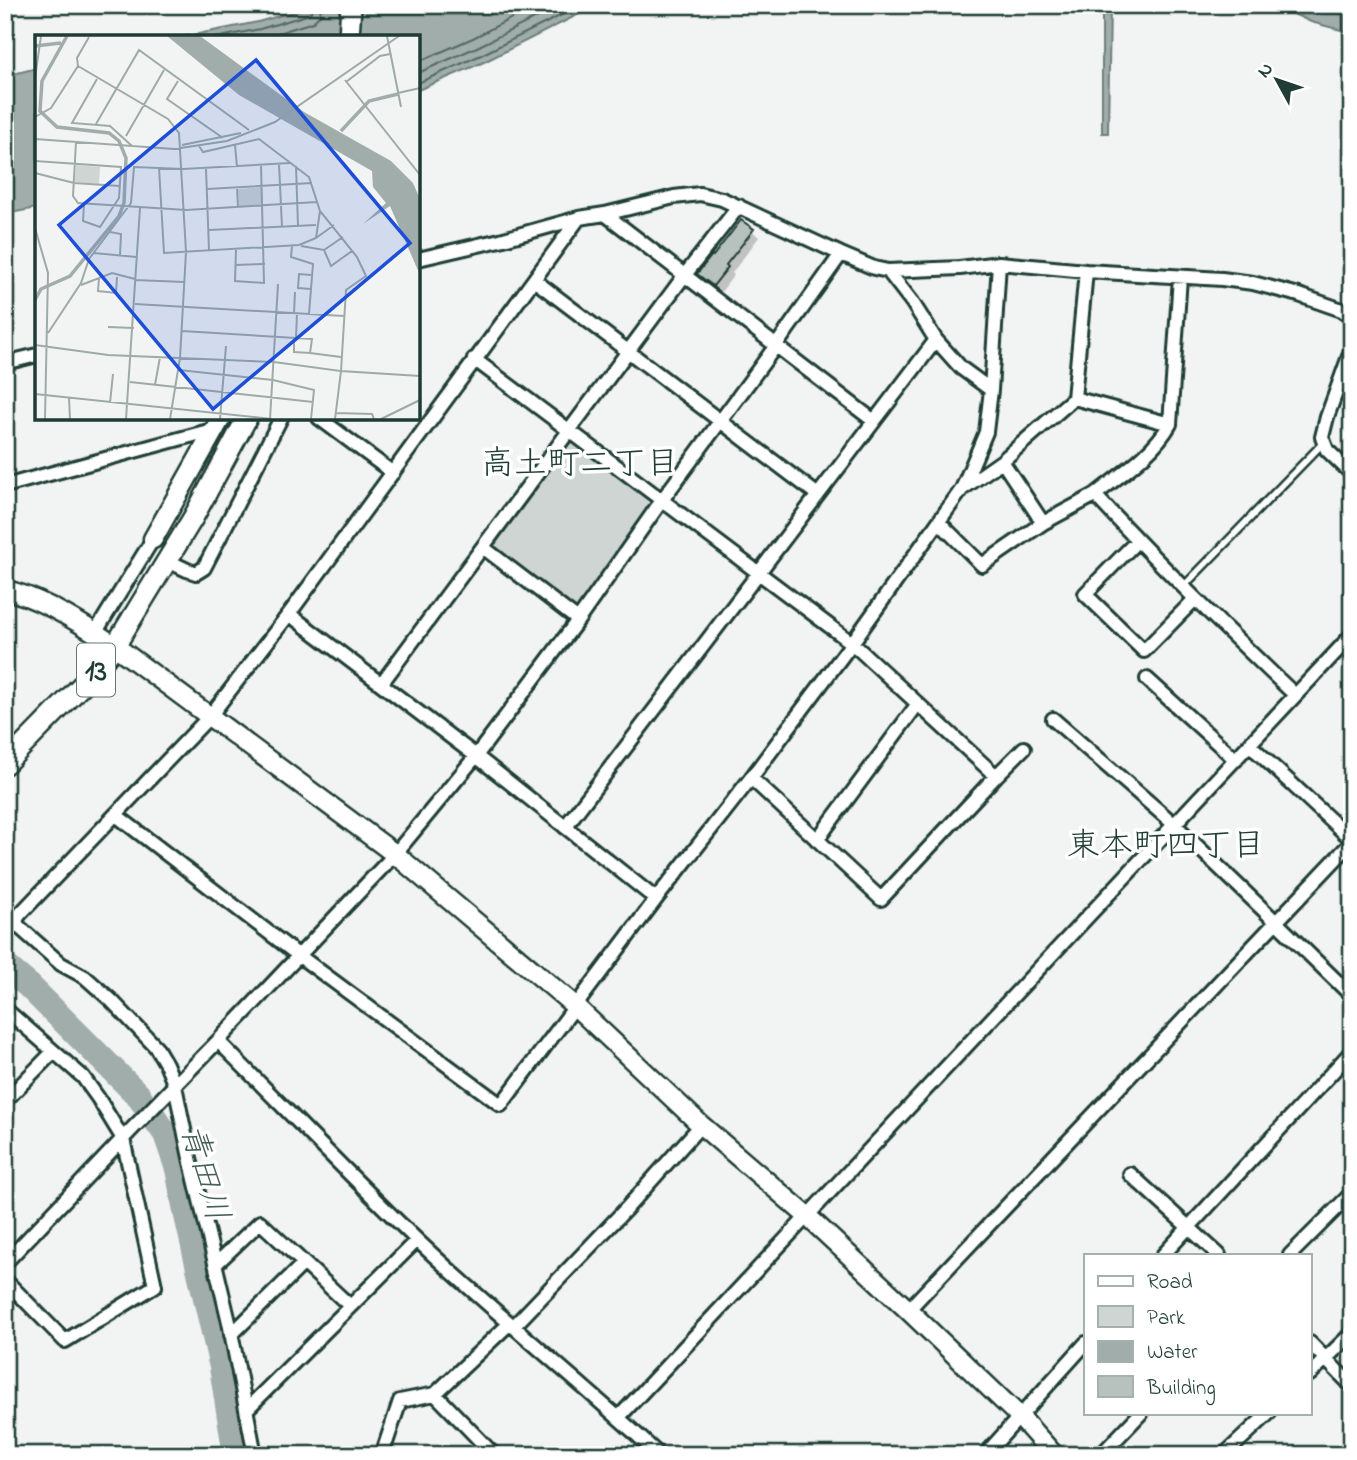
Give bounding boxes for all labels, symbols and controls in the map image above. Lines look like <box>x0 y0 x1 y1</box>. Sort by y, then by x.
inset map <box>35 35 420 420</box>
north arrow <box>1242 46 1312 116</box>
text: N <box>1251 57 1280 84</box>
district label: 高土町二丁目 <box>481 441 679 489</box>
road number: 13 <box>77 643 115 696</box>
district label: 東本町四丁目 <box>1067 823 1265 871</box>
water label: 青田川 <box>166 1119 240 1227</box>
legend <box>1084 1254 1312 1414</box>
text: Road <box>1147 1268 1193 1298</box>
text: Park <box>1147 1304 1186 1334</box>
text: Water <box>1147 1338 1198 1368</box>
text: Building <box>1146 1374 1216 1406</box>

